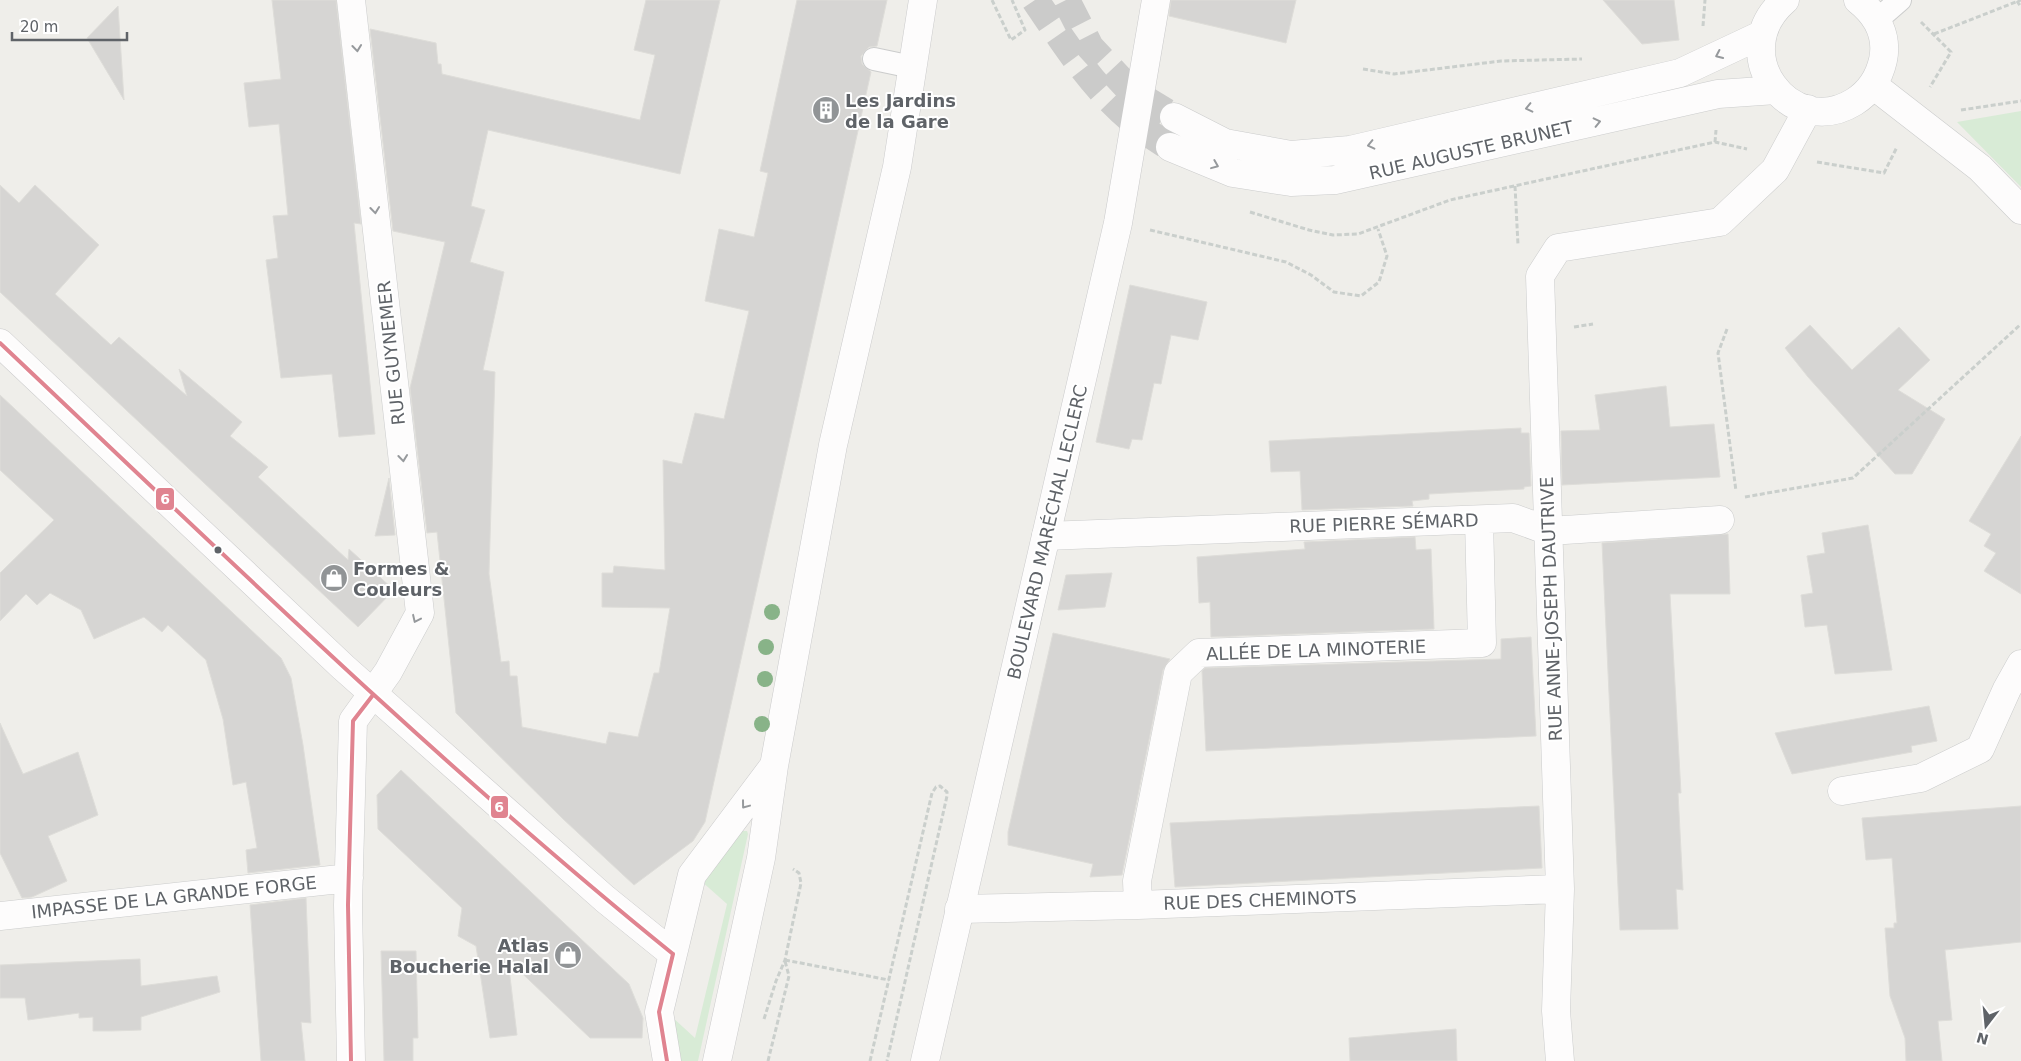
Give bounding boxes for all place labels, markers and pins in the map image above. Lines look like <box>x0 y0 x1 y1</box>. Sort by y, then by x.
place label: Les Jardins de la Gare <box>845 90 956 132</box>
building icon: Les Jardins de la Gare <box>811 95 841 125</box>
unlabelled marker <box>213 545 223 555</box>
place label: Formes & Couleurs <box>353 558 449 600</box>
shop icon: Formes & Couleurs <box>319 563 349 593</box>
place label: Atlas Boucherie Halal <box>389 935 549 977</box>
shop icon: Atlas Boucherie Halal <box>553 940 583 970</box>

